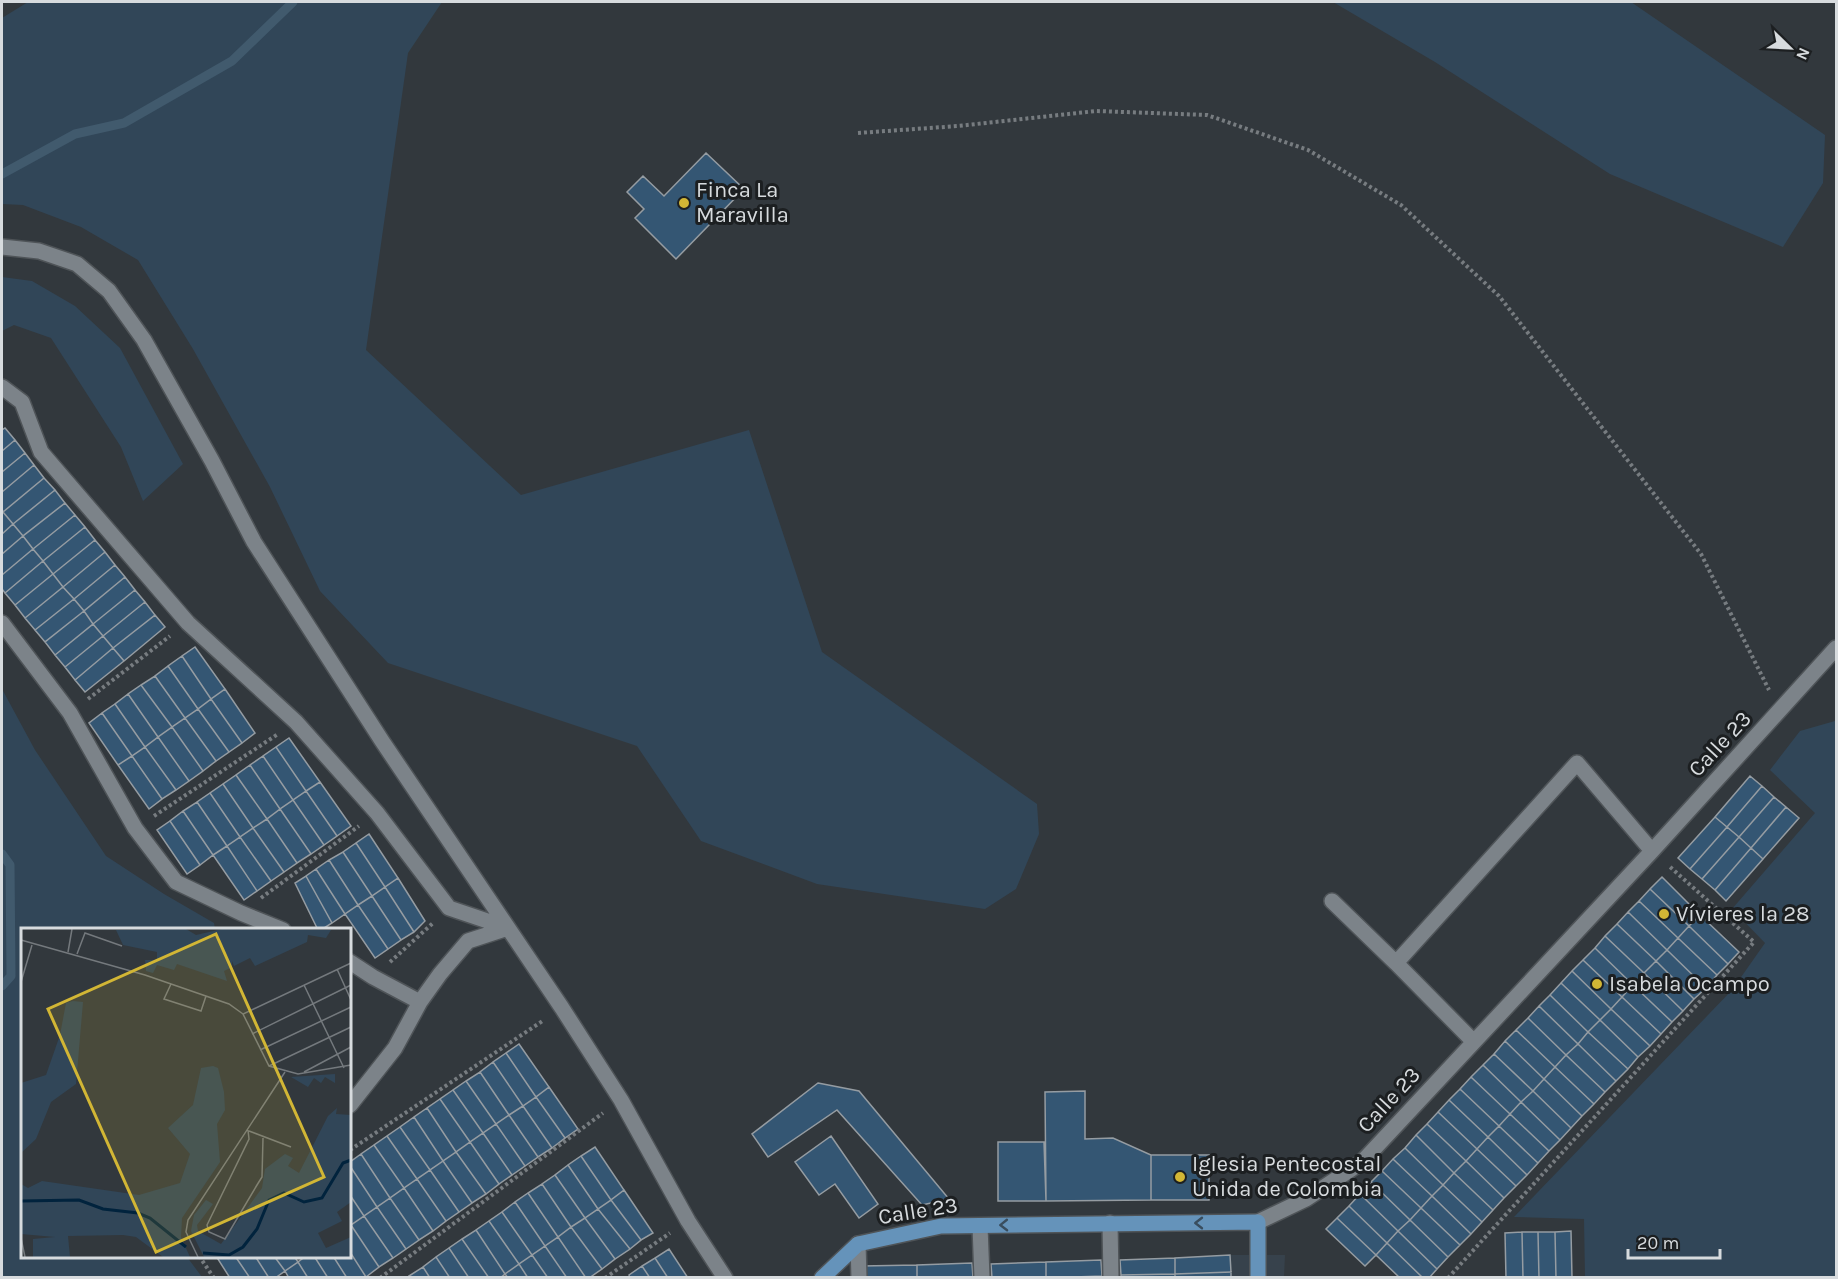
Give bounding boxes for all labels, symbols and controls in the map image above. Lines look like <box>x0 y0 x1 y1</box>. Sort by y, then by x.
north arrow <box>1760 18 1820 78</box>
text: N <box>1792 45 1814 63</box>
place label: Finca La Maravilla <box>696 177 789 228</box>
marker: Finca La Maravilla <box>677 196 691 210</box>
street label: Calle 23 <box>1683 706 1757 782</box>
place label: Vívieres la 28 <box>1676 901 1810 927</box>
marker: Vívieres la 28 <box>1657 907 1671 921</box>
inset map <box>21 928 351 1258</box>
place label: Isabela Ocampo <box>1609 971 1770 997</box>
marker: Isabela Ocampo <box>1590 977 1604 991</box>
street label: Calle 23 <box>1352 1062 1426 1138</box>
place label: Iglesia Pentecostal Unida de Colombia <box>1192 1151 1382 1202</box>
marker: Iglesia Pentecostal Unida de Colombia <box>1173 1170 1187 1184</box>
street label: Calle 23 <box>876 1192 960 1230</box>
one-way arrow <box>1195 1217 1204 1229</box>
one-way arrow <box>1000 1219 1009 1231</box>
scale bar <box>1628 1222 1720 1260</box>
text: 20 m <box>1637 1232 1679 1254</box>

